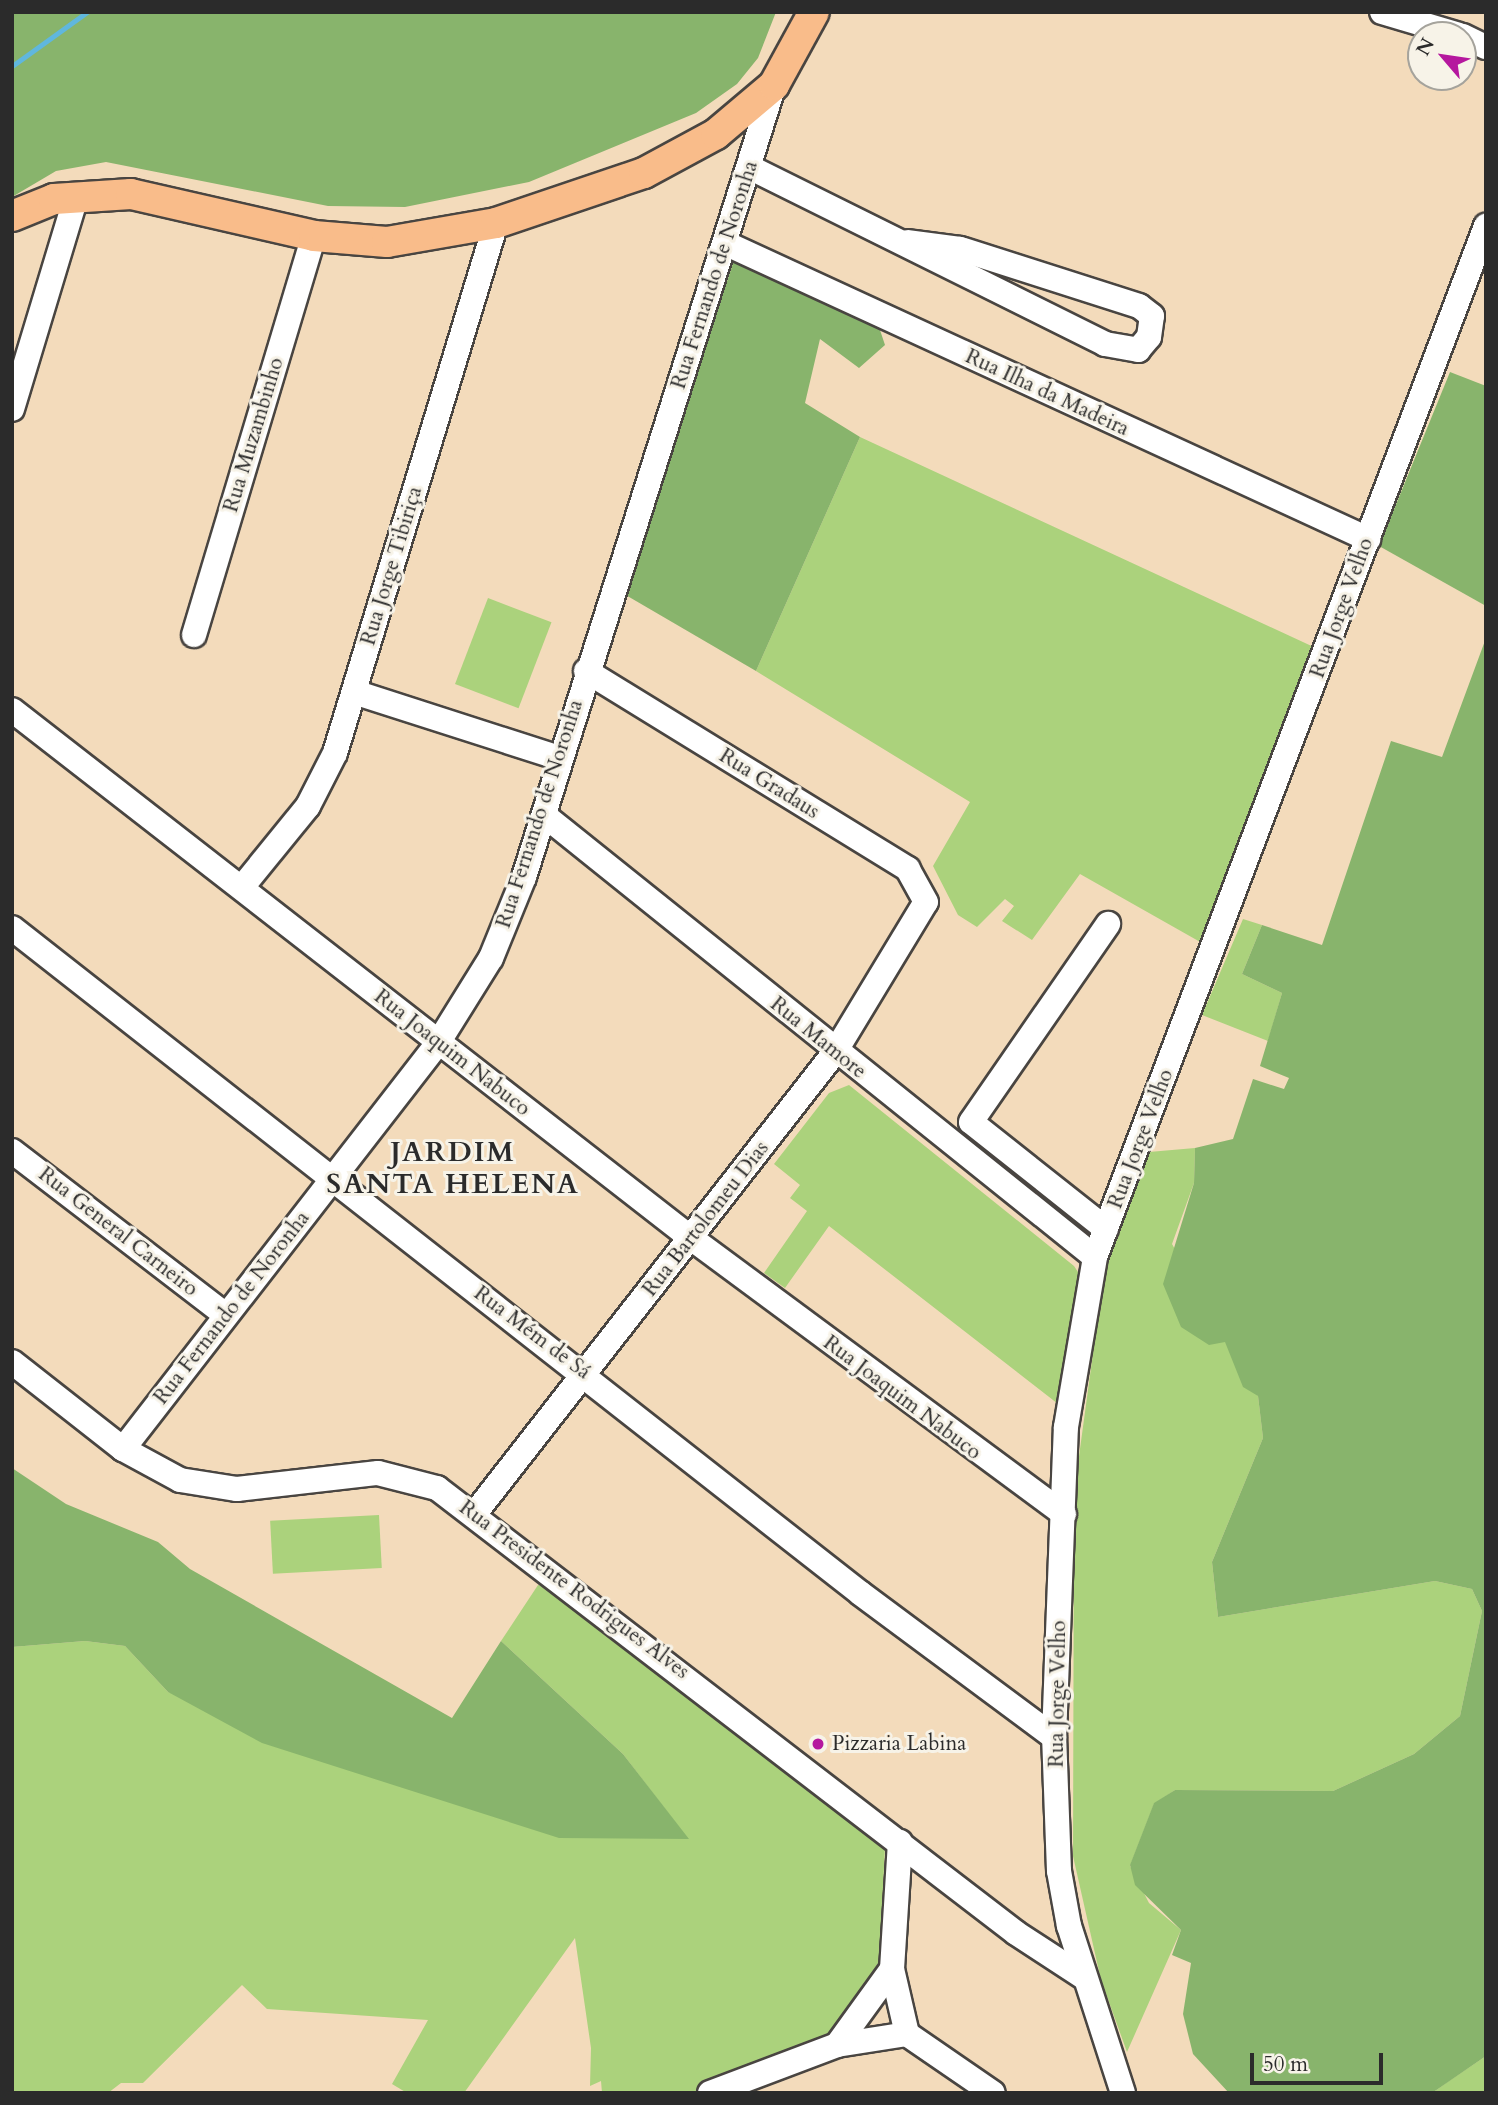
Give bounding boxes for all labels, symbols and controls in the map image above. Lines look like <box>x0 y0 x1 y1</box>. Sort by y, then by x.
north arrow <box>1407 21 1477 91</box>
text: N <box>1410 33 1441 60</box>
street label: Rua Fernando de Noronha <box>666 158 764 392</box>
street label: Rua Ilha da Madeira <box>961 344 1133 442</box>
street label: Rua Muzambinho <box>219 355 289 515</box>
street label: Rua Jorge Tibiriça <box>356 484 428 648</box>
street label: Rua Jorge Velho <box>1305 535 1379 681</box>
street label: Rua Fernando de Noronha <box>491 697 589 931</box>
street label: Rua Gradaus <box>714 743 824 825</box>
street label: Rua Joaquim Nabuco <box>369 984 535 1122</box>
street label: Rua Mamore <box>765 992 871 1084</box>
street label: Rua Jorge Velho <box>1103 1066 1179 1212</box>
district label: JARDIM SANTA HELENA <box>328 1135 578 1201</box>
street label: Rua Bartolomeu Dias <box>638 1136 774 1302</box>
street label: Rua General Carneiro <box>33 1162 203 1302</box>
street label: Rua Fernando de Noronha <box>149 1206 315 1410</box>
street label: Rua Mém de Sá <box>469 1281 595 1385</box>
street label: Rua Joaquim Nabuco <box>818 1330 986 1466</box>
street label: Rua Presidente Rodrigues Alves <box>454 1495 694 1685</box>
street label: Rua Jorge Velho <box>1044 1620 1072 1768</box>
place label: Pizzaria Labina <box>832 1731 966 1757</box>
marker: Pizzaria Labina <box>810 1736 826 1752</box>
scale bar <box>1253 2038 1386 2082</box>
text: 50 m <box>1263 2050 1308 2079</box>

